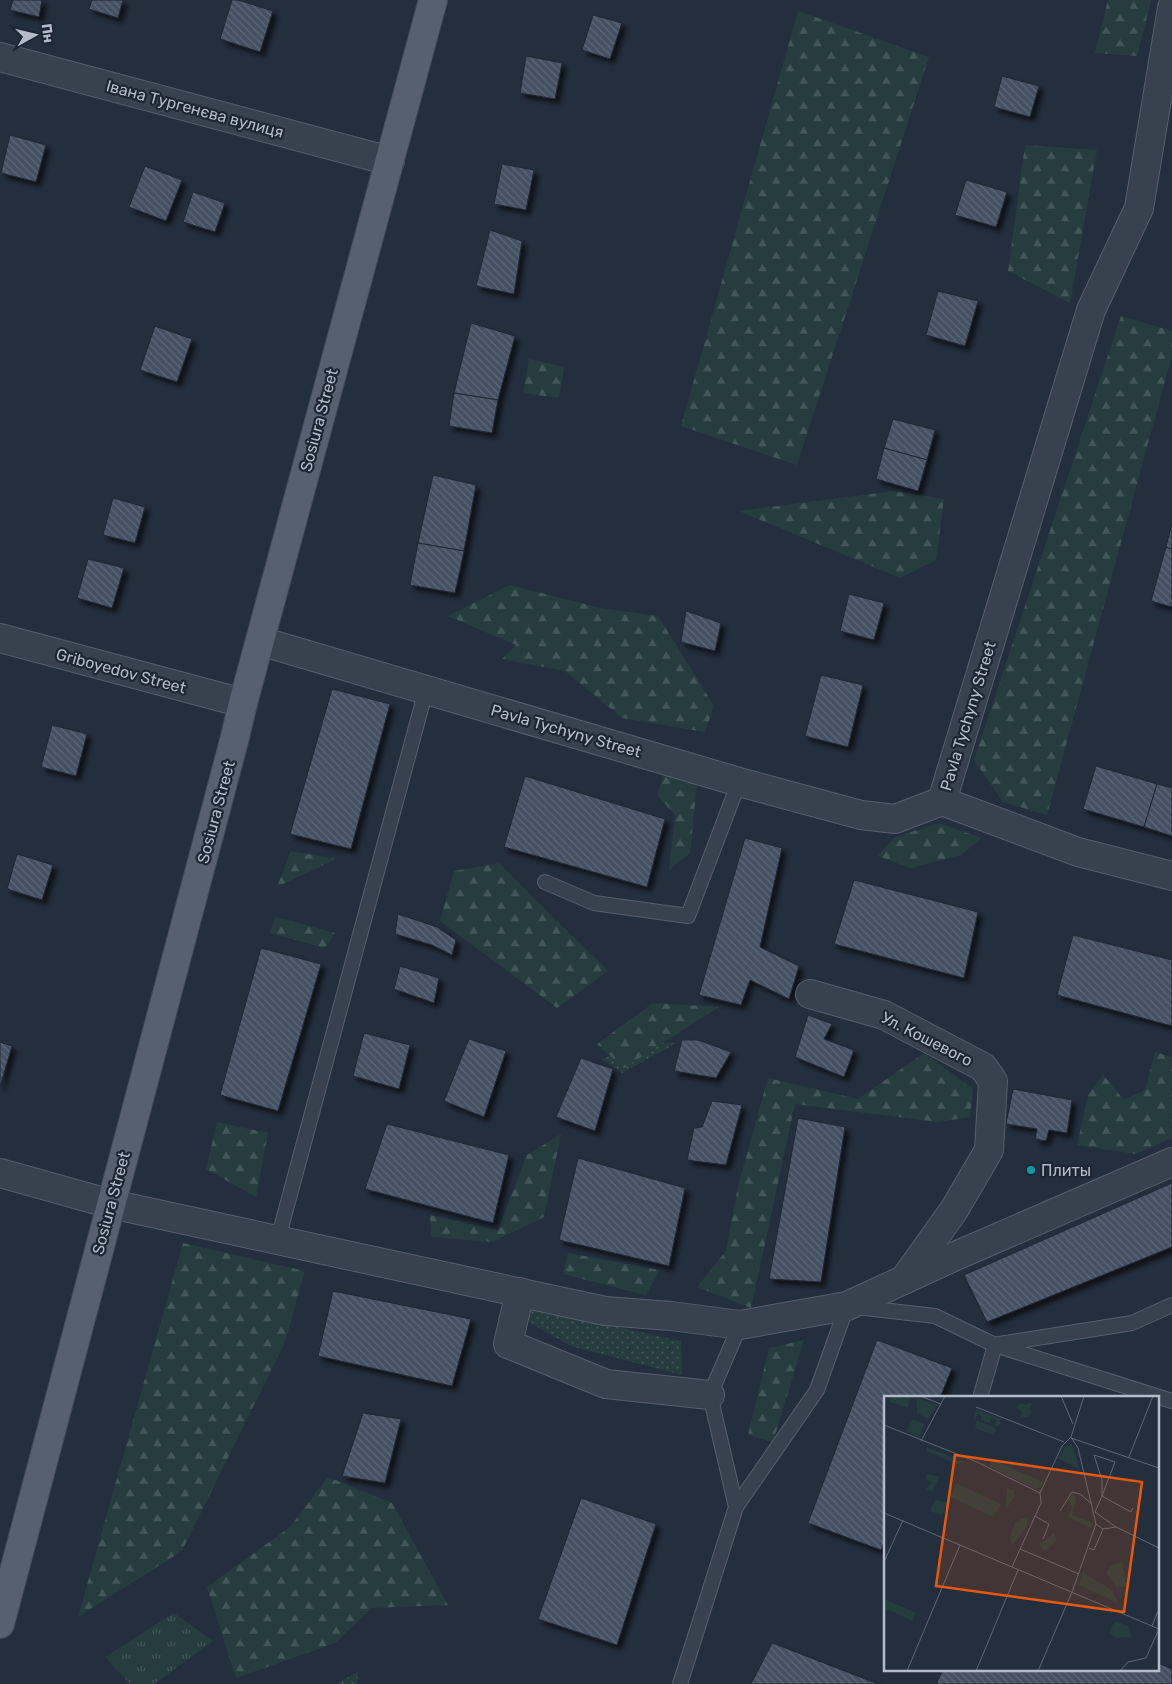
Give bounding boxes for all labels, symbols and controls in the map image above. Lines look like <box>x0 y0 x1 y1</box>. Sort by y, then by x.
north arrow <box>10 10 60 60</box>
text: Пн <box>38 22 57 44</box>
street label: Івана Тургенєва вулиця <box>104 76 286 142</box>
street label: Sosiura Street <box>296 366 342 474</box>
street label: Pavla Tychyny Street <box>936 639 1000 793</box>
street label: Griboyedov Street <box>54 645 188 697</box>
street label: Pavla Tychyny Street <box>489 700 643 762</box>
street label: Sosiura Street <box>193 758 239 866</box>
street label: Ул. Кошевого <box>878 1008 976 1070</box>
street label: Sosiura Street <box>88 1149 134 1257</box>
place label: Плиты <box>1041 1161 1091 1180</box>
marker: Плиты <box>1025 1164 1037 1176</box>
inset map <box>884 1396 1160 1672</box>

